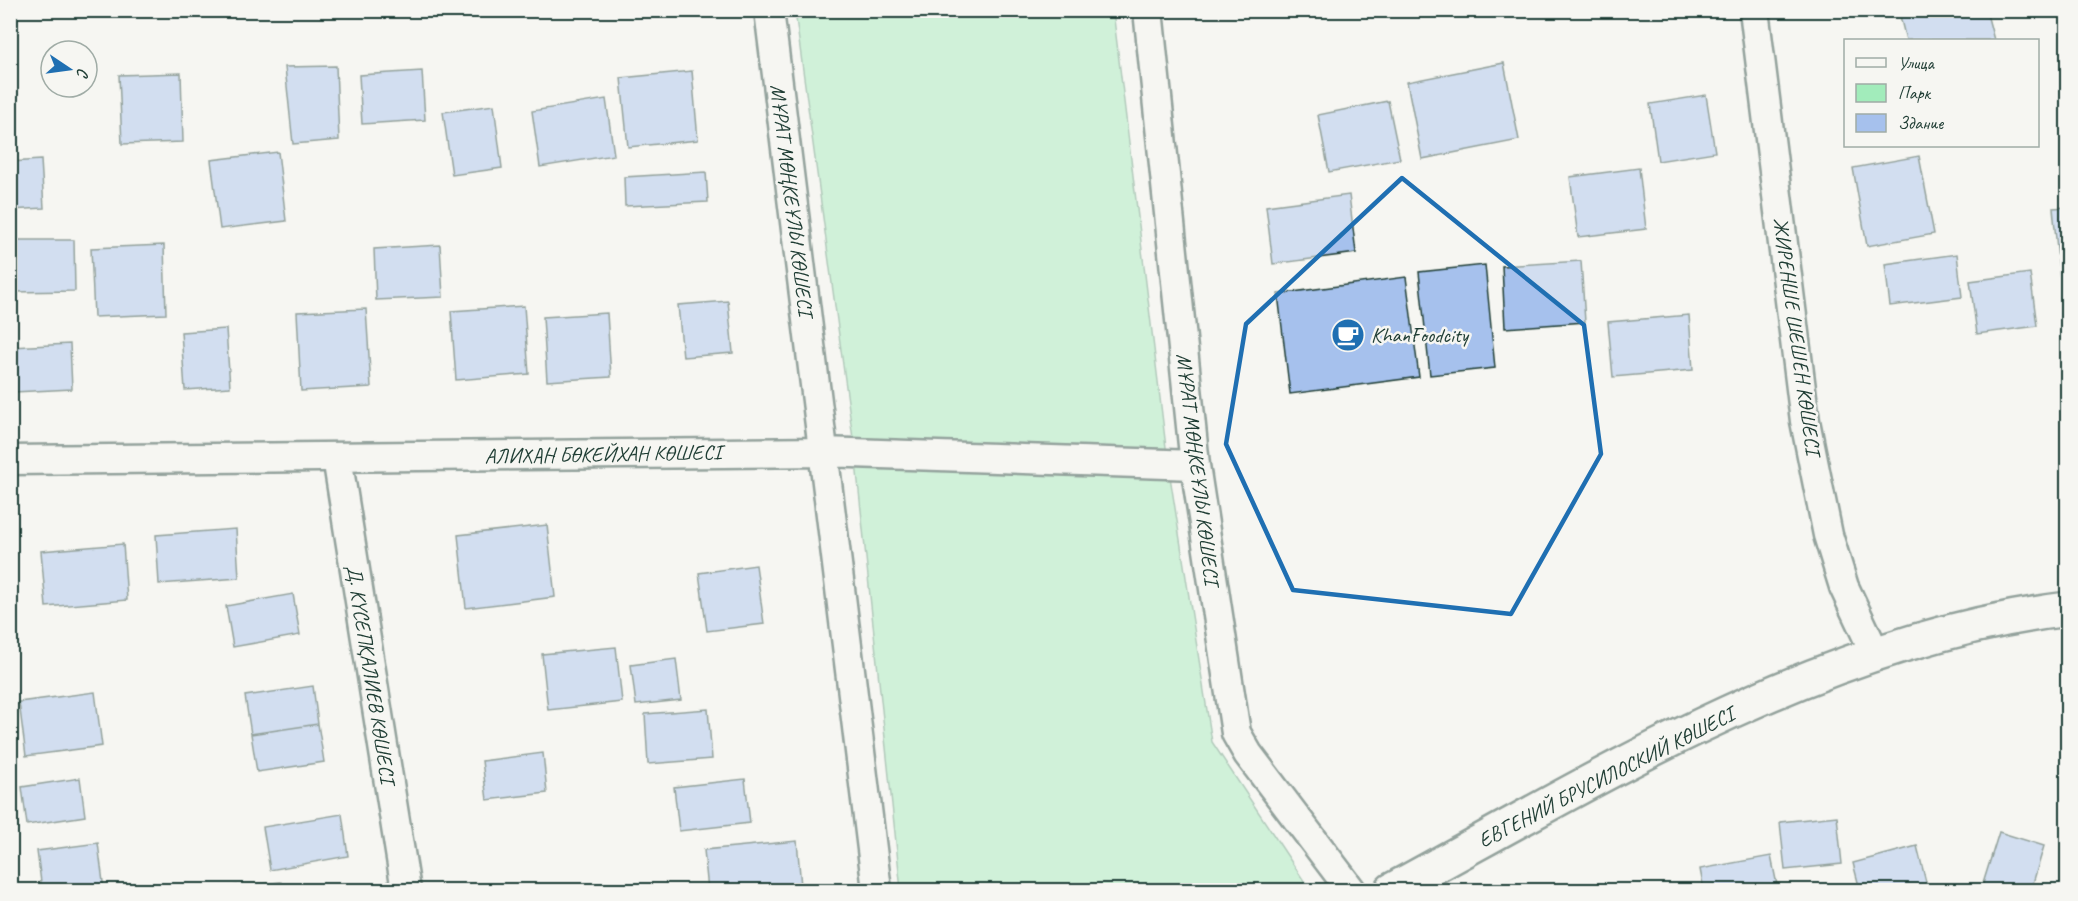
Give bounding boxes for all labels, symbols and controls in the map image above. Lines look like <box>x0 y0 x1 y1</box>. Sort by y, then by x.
north arrow <box>39 39 99 99</box>
legend <box>1844 39 2039 147</box>
text: Улица <box>1898 52 1935 74</box>
text: С <box>72 66 93 80</box>
text: Парк <box>1898 82 1932 104</box>
street label: МҰРАТ МӨҢКЕҰЛЫ КӨШЕСІ <box>765 83 820 322</box>
text: Здание <box>1898 112 1944 134</box>
street label: ЖИРЕНШЕ ШЕШЕН КӨШЕСІ <box>1767 216 1827 461</box>
cafe icon: KhanFoodcity <box>1330 317 1366 353</box>
place label: KhanFoodcity <box>1371 322 1470 348</box>
street label: МҰРАТ МӨҢКЕҰЛЫ КӨШЕСІ <box>1171 352 1226 591</box>
street label: АЛИХАН БӨКЕЙХАН КӨШЕСІ <box>484 439 726 469</box>
street label: Д. КҮСЕПҚАЛИЕВ КӨШЕСІ <box>341 563 402 790</box>
street label: ЕВГЕНИЙ БРУСИЛОСКИЙ КӨШЕСІ <box>1474 699 1742 853</box>

